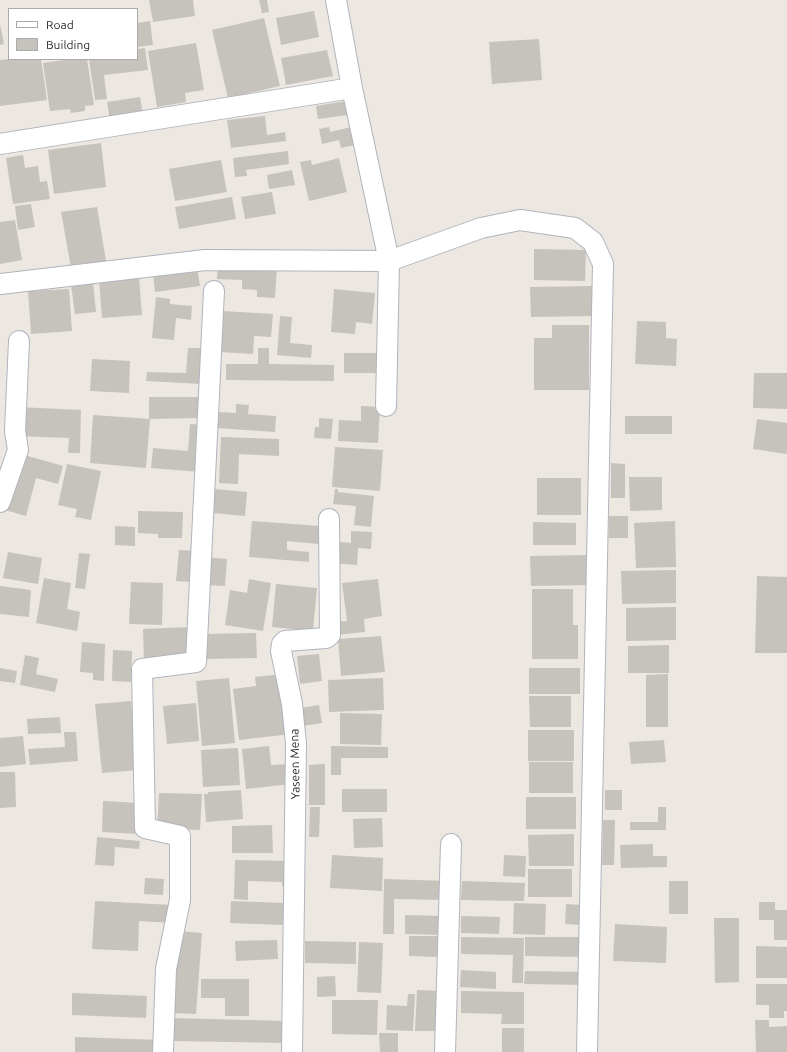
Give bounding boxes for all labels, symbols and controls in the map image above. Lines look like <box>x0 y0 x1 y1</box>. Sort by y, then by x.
legend <box>8 8 138 60</box>
text: Road <box>46 18 74 31</box>
text: Building <box>46 38 90 51</box>
street label: Yaseen Mena <box>287 728 303 800</box>

